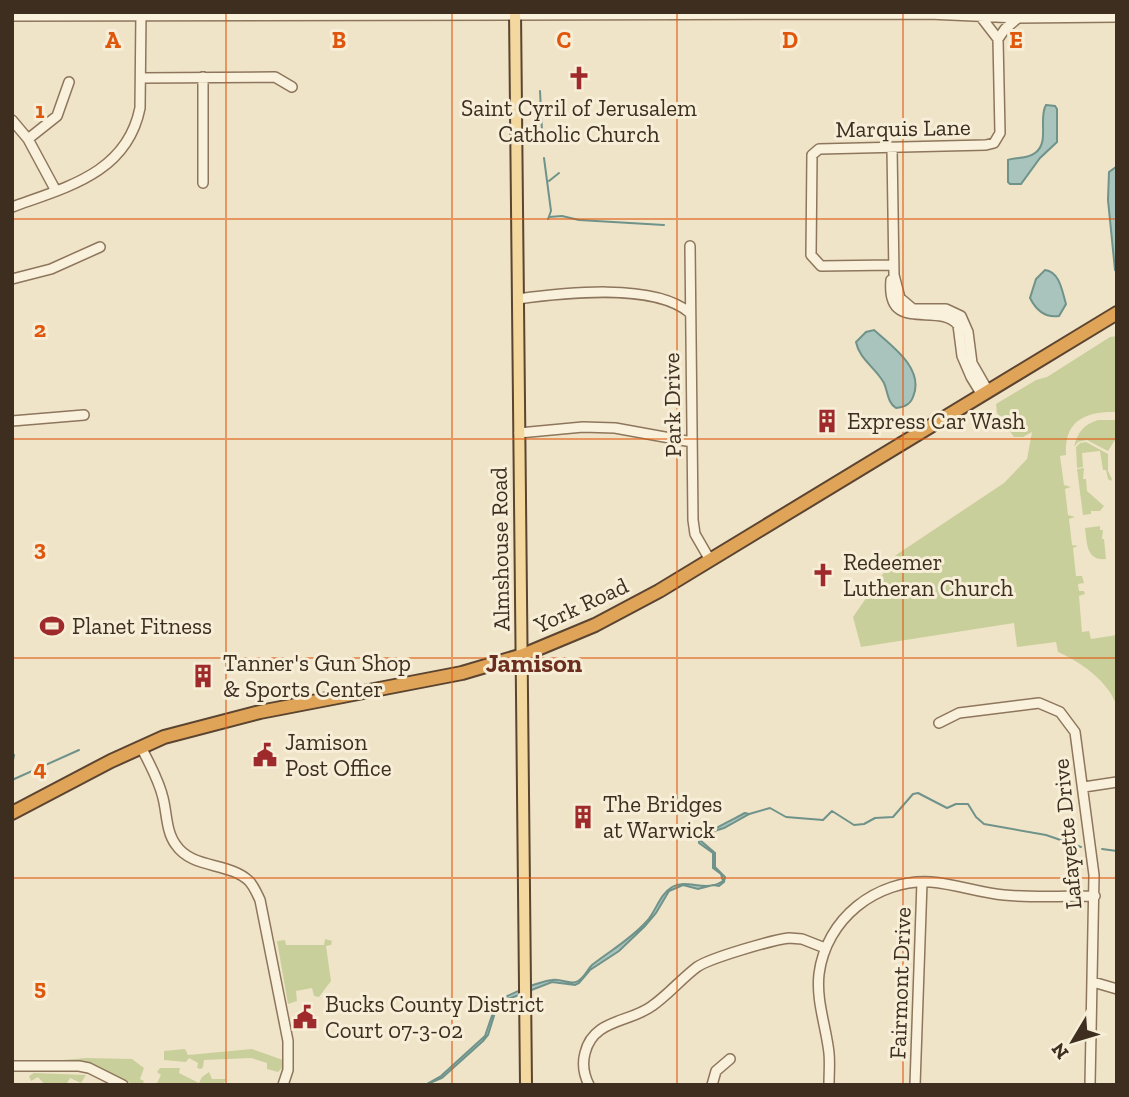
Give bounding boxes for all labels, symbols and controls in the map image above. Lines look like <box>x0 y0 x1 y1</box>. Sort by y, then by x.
text: A <box>105 26 121 54</box>
text: B <box>332 26 346 54</box>
text: C <box>557 26 571 54</box>
text: D <box>782 26 798 54</box>
text: E <box>1009 26 1023 54</box>
church icon: Saint Cyril of Jerusalem Catholic Church <box>565 64 593 92</box>
place label: Saint Cyril of Jerusalem Catholic Church <box>461 94 697 148</box>
text: 1 <box>35 96 45 124</box>
street label: Marquis Lane <box>835 113 971 143</box>
text: 2 <box>34 315 46 343</box>
street label: Park Drive <box>657 352 687 458</box>
building icon: Express Car Wash <box>813 407 841 435</box>
place label: Express Car Wash <box>847 407 1025 435</box>
street label: Almshouse Road <box>485 466 515 631</box>
text: 3 <box>34 534 46 562</box>
place label: Redeemer Lutheran Church <box>843 548 1014 602</box>
church icon: Redeemer Lutheran Church <box>809 561 837 589</box>
street label: York Road <box>529 571 633 639</box>
sports icon: Planet Fitness <box>38 612 66 640</box>
place label: Planet Fitness <box>72 612 212 640</box>
district label: Jamison <box>486 647 583 679</box>
place label: Tanner's Gun Shop & Sports Center <box>223 649 411 703</box>
building icon: Tanner's Gun Shop & Sports Center <box>189 662 217 690</box>
place label: Jamison Post Office <box>285 728 391 782</box>
public building icon: Jamison Post Office <box>251 741 279 769</box>
text: 4 <box>33 754 47 782</box>
street label: Lafayette Drive <box>1046 758 1088 910</box>
place label: The Bridges at Warwick <box>603 790 722 844</box>
building icon: The Bridges at Warwick <box>569 803 597 831</box>
street label: Fairmont Drive <box>883 906 917 1060</box>
text: 5 <box>34 973 46 1001</box>
place label: Bucks County District Court 07-3-02 <box>325 990 544 1044</box>
public building icon: Bucks County District Court 07-3-02 <box>291 1003 319 1031</box>
north arrow <box>1038 1006 1108 1076</box>
text: N <box>1046 1038 1074 1064</box>

